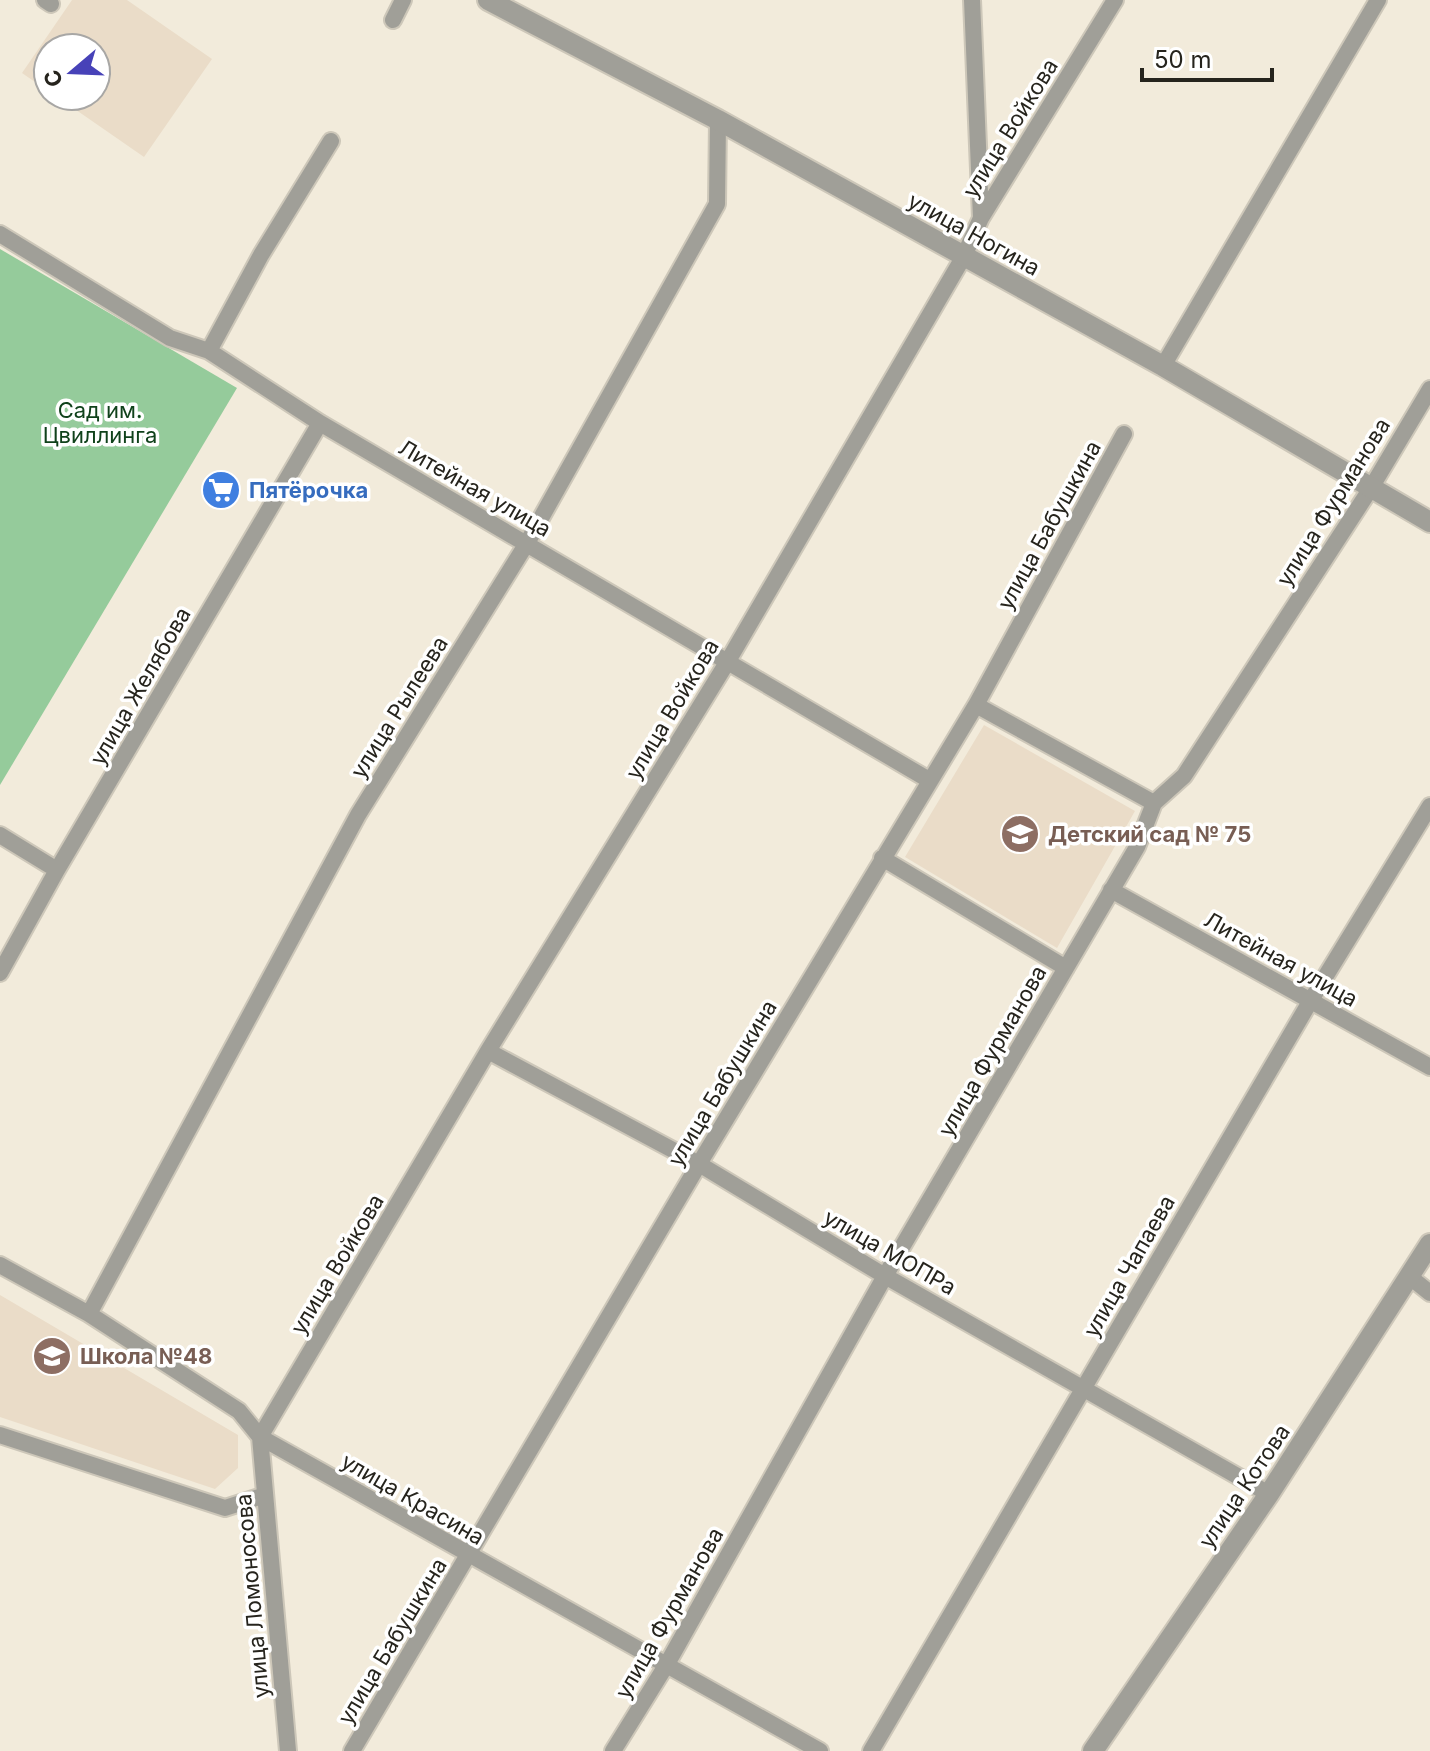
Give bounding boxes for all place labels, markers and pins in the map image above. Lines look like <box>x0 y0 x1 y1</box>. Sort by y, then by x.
supermarket icon: Пятёрочка <box>200 469 242 511</box>
place label: Пятёрочка <box>249 477 368 503</box>
school or university icon: Детский сад № 75 <box>999 813 1041 855</box>
place label: Детский сад № 75 <box>1048 821 1251 847</box>
school or university icon: Школа №48 <box>31 1335 73 1377</box>
place label: Школа №48 <box>80 1343 212 1369</box>

